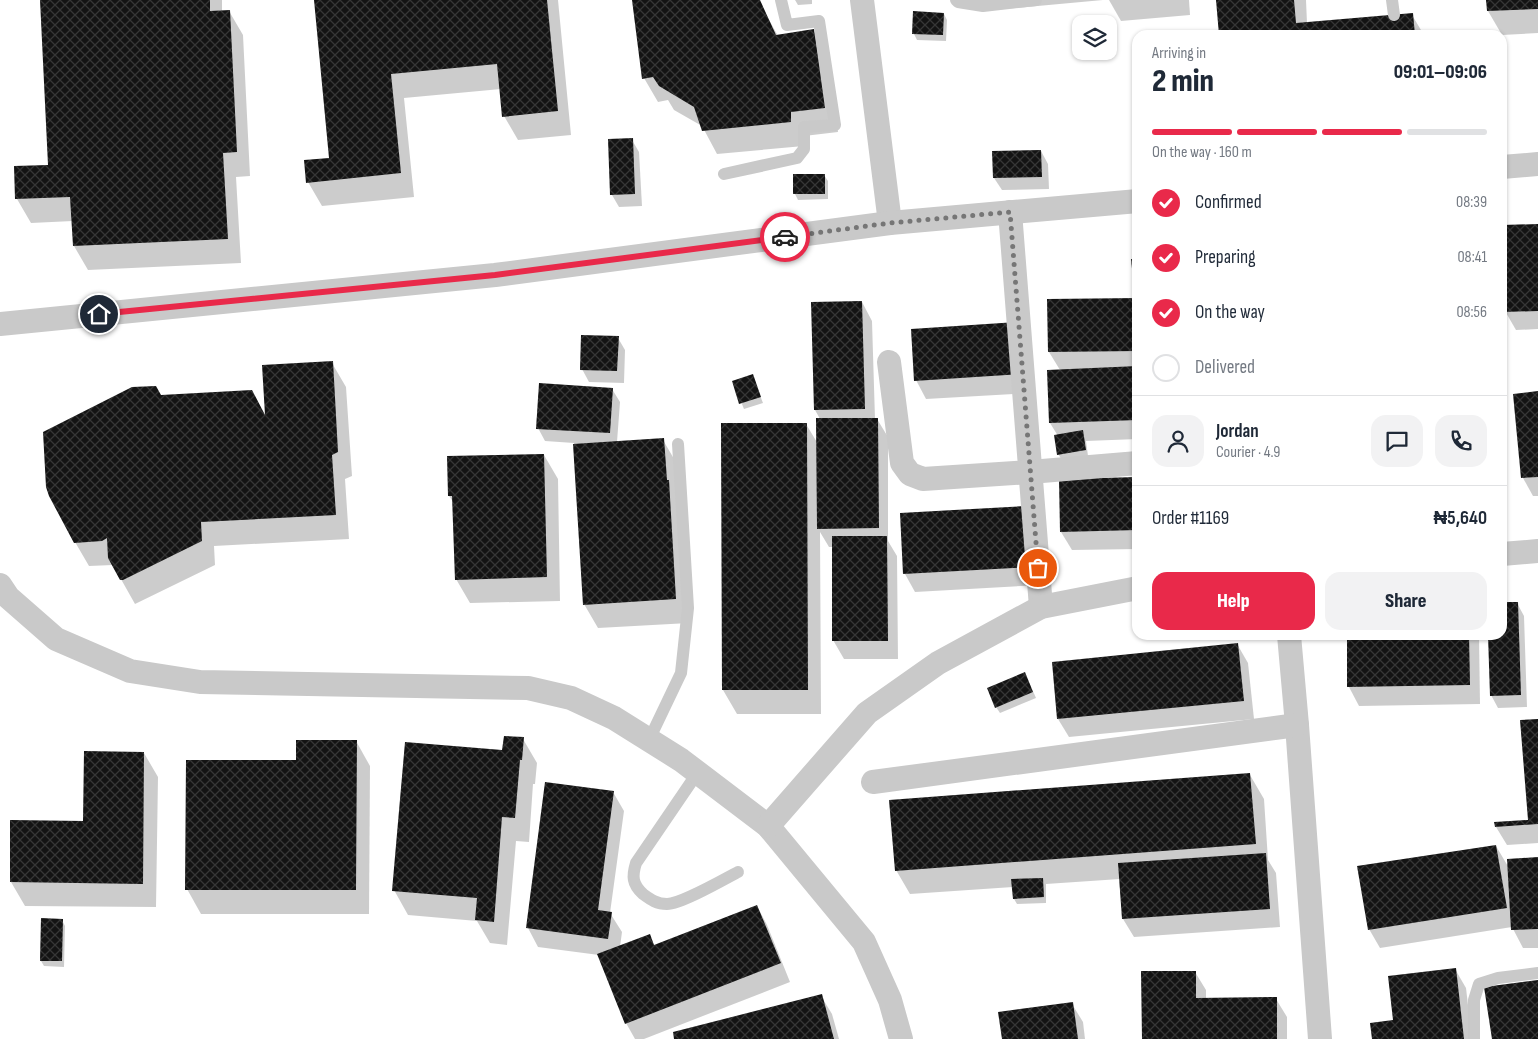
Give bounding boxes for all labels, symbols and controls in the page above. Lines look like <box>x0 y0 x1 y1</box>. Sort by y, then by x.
map controls <box>1072 15 1117 60</box>
button: layers <box>1072 15 1117 60</box>
text: Arriving in <box>1152 44 1206 63</box>
text: 09:01–09:06 <box>1394 61 1487 84</box>
text: 2 min <box>1152 62 1214 101</box>
text: On the way · 160 m <box>1152 143 1252 162</box>
icon: check <box>1152 189 1180 217</box>
text: Confirmed <box>1195 191 1262 214</box>
text: 08:39 <box>1456 193 1487 212</box>
courier <box>760 212 810 262</box>
icon: car <box>771 223 799 251</box>
icon: check <box>1152 244 1180 272</box>
text: Preparing <box>1195 246 1256 269</box>
text: 08:41 <box>1457 248 1487 267</box>
pin <box>78 293 120 335</box>
icon: check <box>1152 299 1180 327</box>
icon: home <box>85 300 113 328</box>
text: On the way <box>1195 301 1265 324</box>
text: 08:56 <box>1456 303 1487 322</box>
text: Delivered <box>1195 356 1255 379</box>
button: person <box>1152 415 1204 467</box>
button: chat <box>1371 415 1423 467</box>
button: phone <box>1435 415 1487 467</box>
text: Jordan <box>1216 420 1259 443</box>
text: Courier · 4.9 <box>1216 443 1280 462</box>
text: Order #1169 <box>1152 507 1229 530</box>
text: ₦5,640 <box>1434 507 1487 530</box>
pin <box>1017 547 1059 589</box>
icon: bag <box>1024 554 1052 582</box>
button: Help <box>1152 572 1315 630</box>
button: Share <box>1325 572 1487 630</box>

